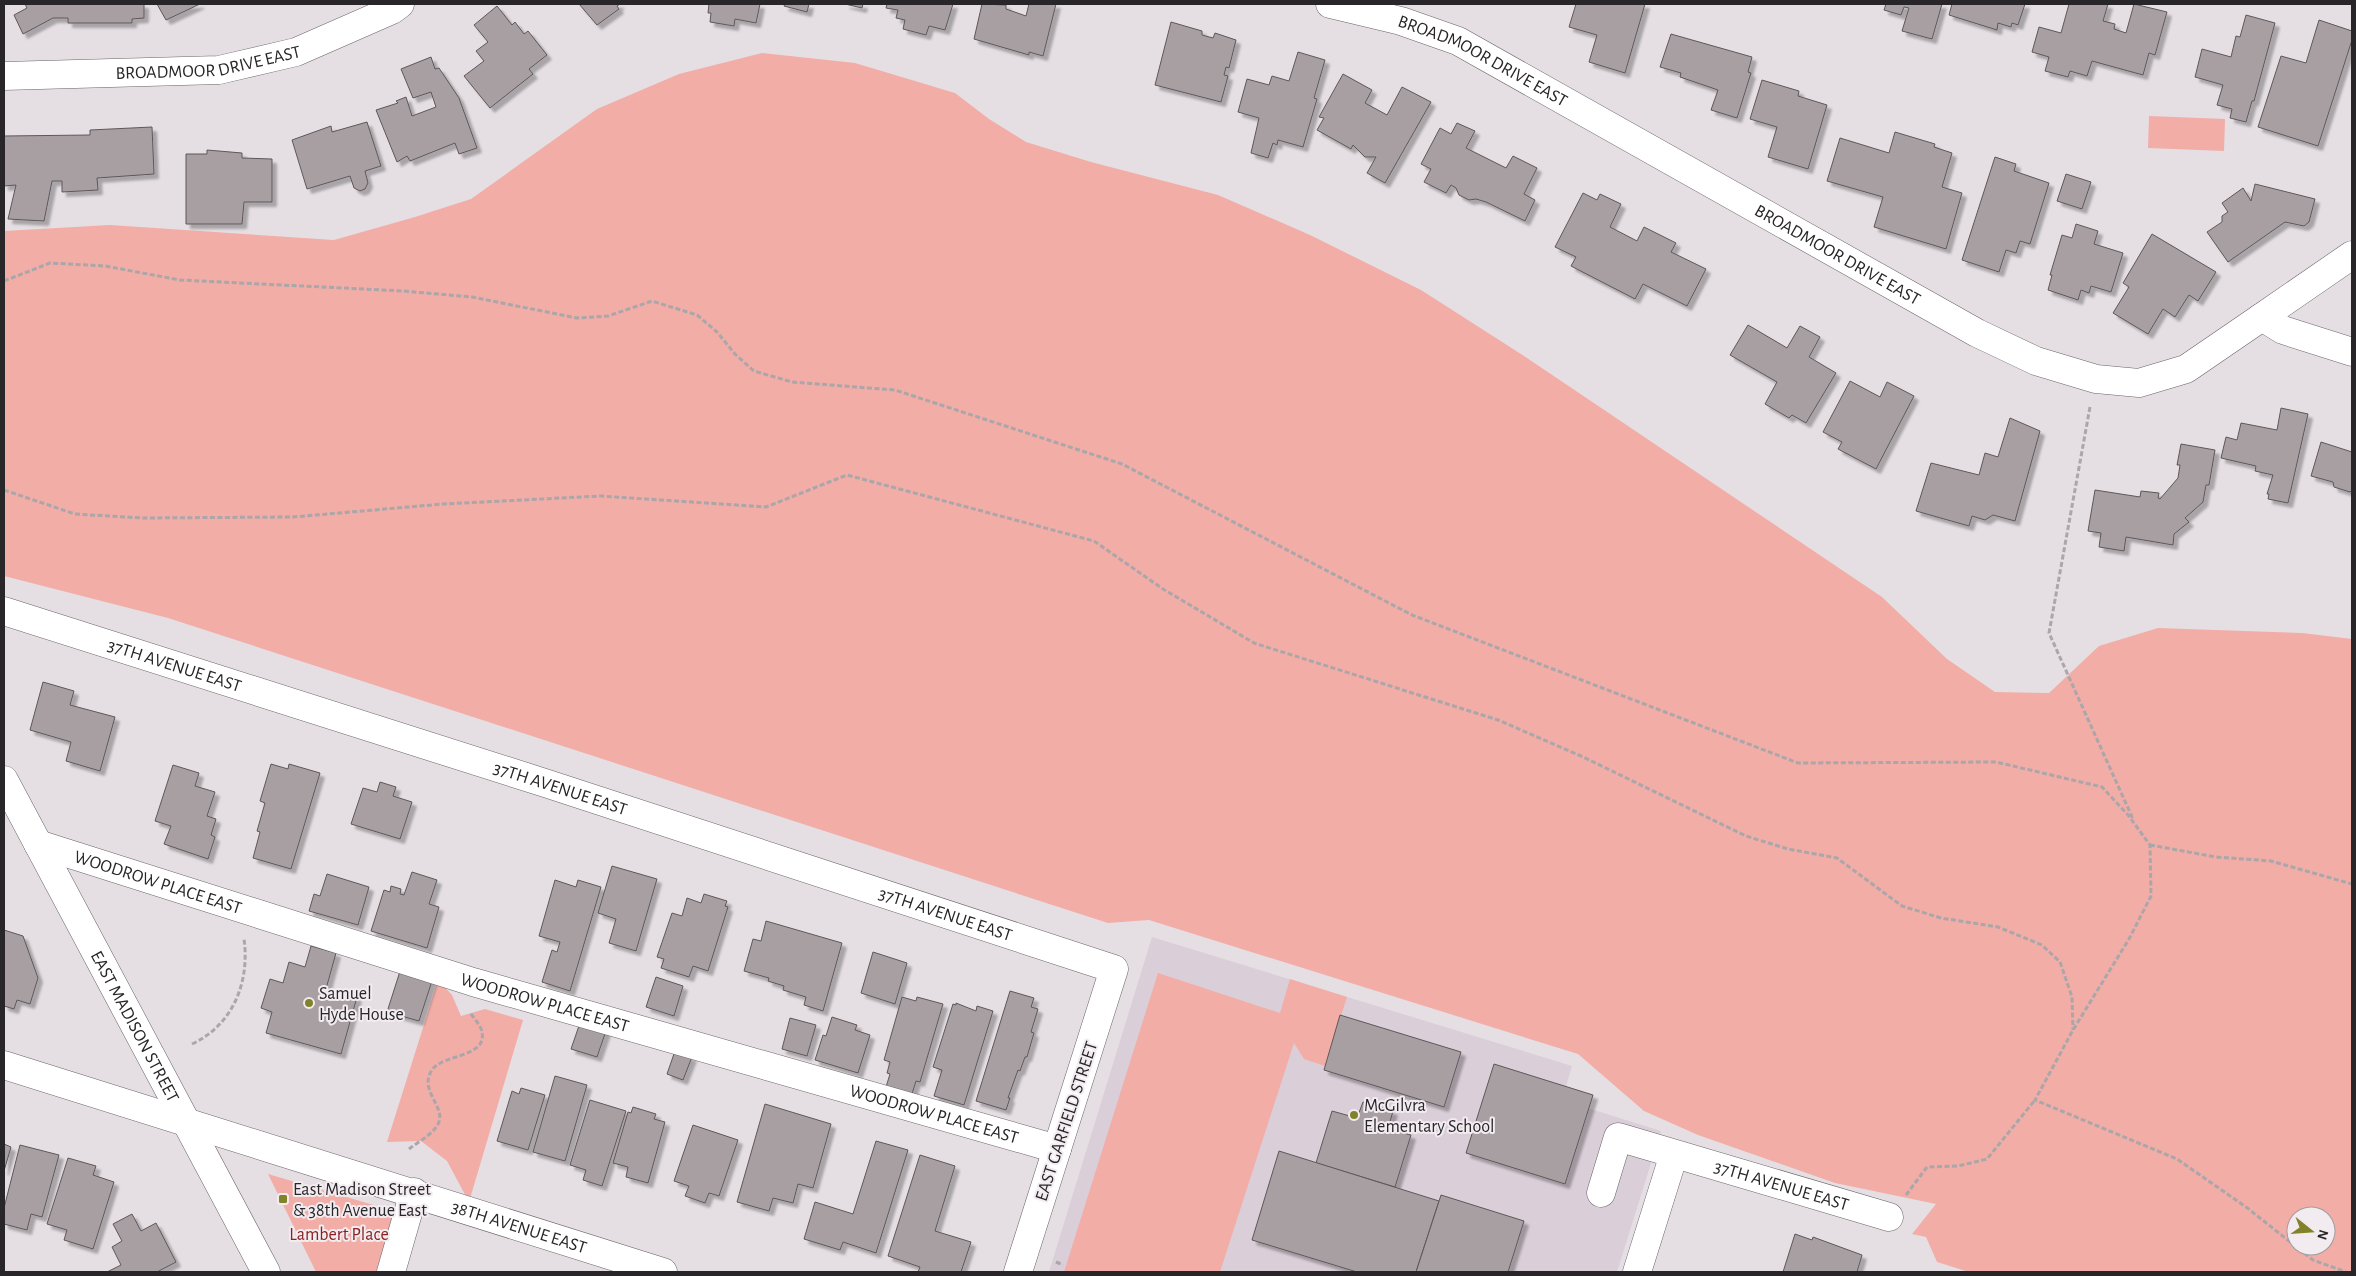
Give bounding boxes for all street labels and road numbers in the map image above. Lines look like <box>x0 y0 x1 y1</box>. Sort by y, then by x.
street label: BROADMOOR DRIVE EAST <box>1395 13 1570 111</box>
street label: BROADMOOR DRIVE EAST <box>115 43 303 83</box>
street label: BROADMOOR DRIVE EAST <box>1751 202 1923 309</box>
street label: 37TH AVENUE EAST <box>105 637 244 696</box>
street label: 37TH AVENUE EAST <box>491 759 629 819</box>
street label: WOODROW PLACE EAST <box>72 848 244 918</box>
street label: 37TH AVENUE EAST <box>876 885 1014 945</box>
street label: EAST MADISON STREET <box>87 948 182 1106</box>
street label: WOODROW PLACE EAST <box>458 971 631 1036</box>
street label: EAST GARFIELD STREET <box>1033 1039 1101 1203</box>
street label: WOODROW PLACE EAST <box>847 1082 1020 1148</box>
street label: 37TH AVENUE EAST <box>1712 1158 1851 1215</box>
street label: 38TH AVENUE EAST <box>449 1198 589 1257</box>

